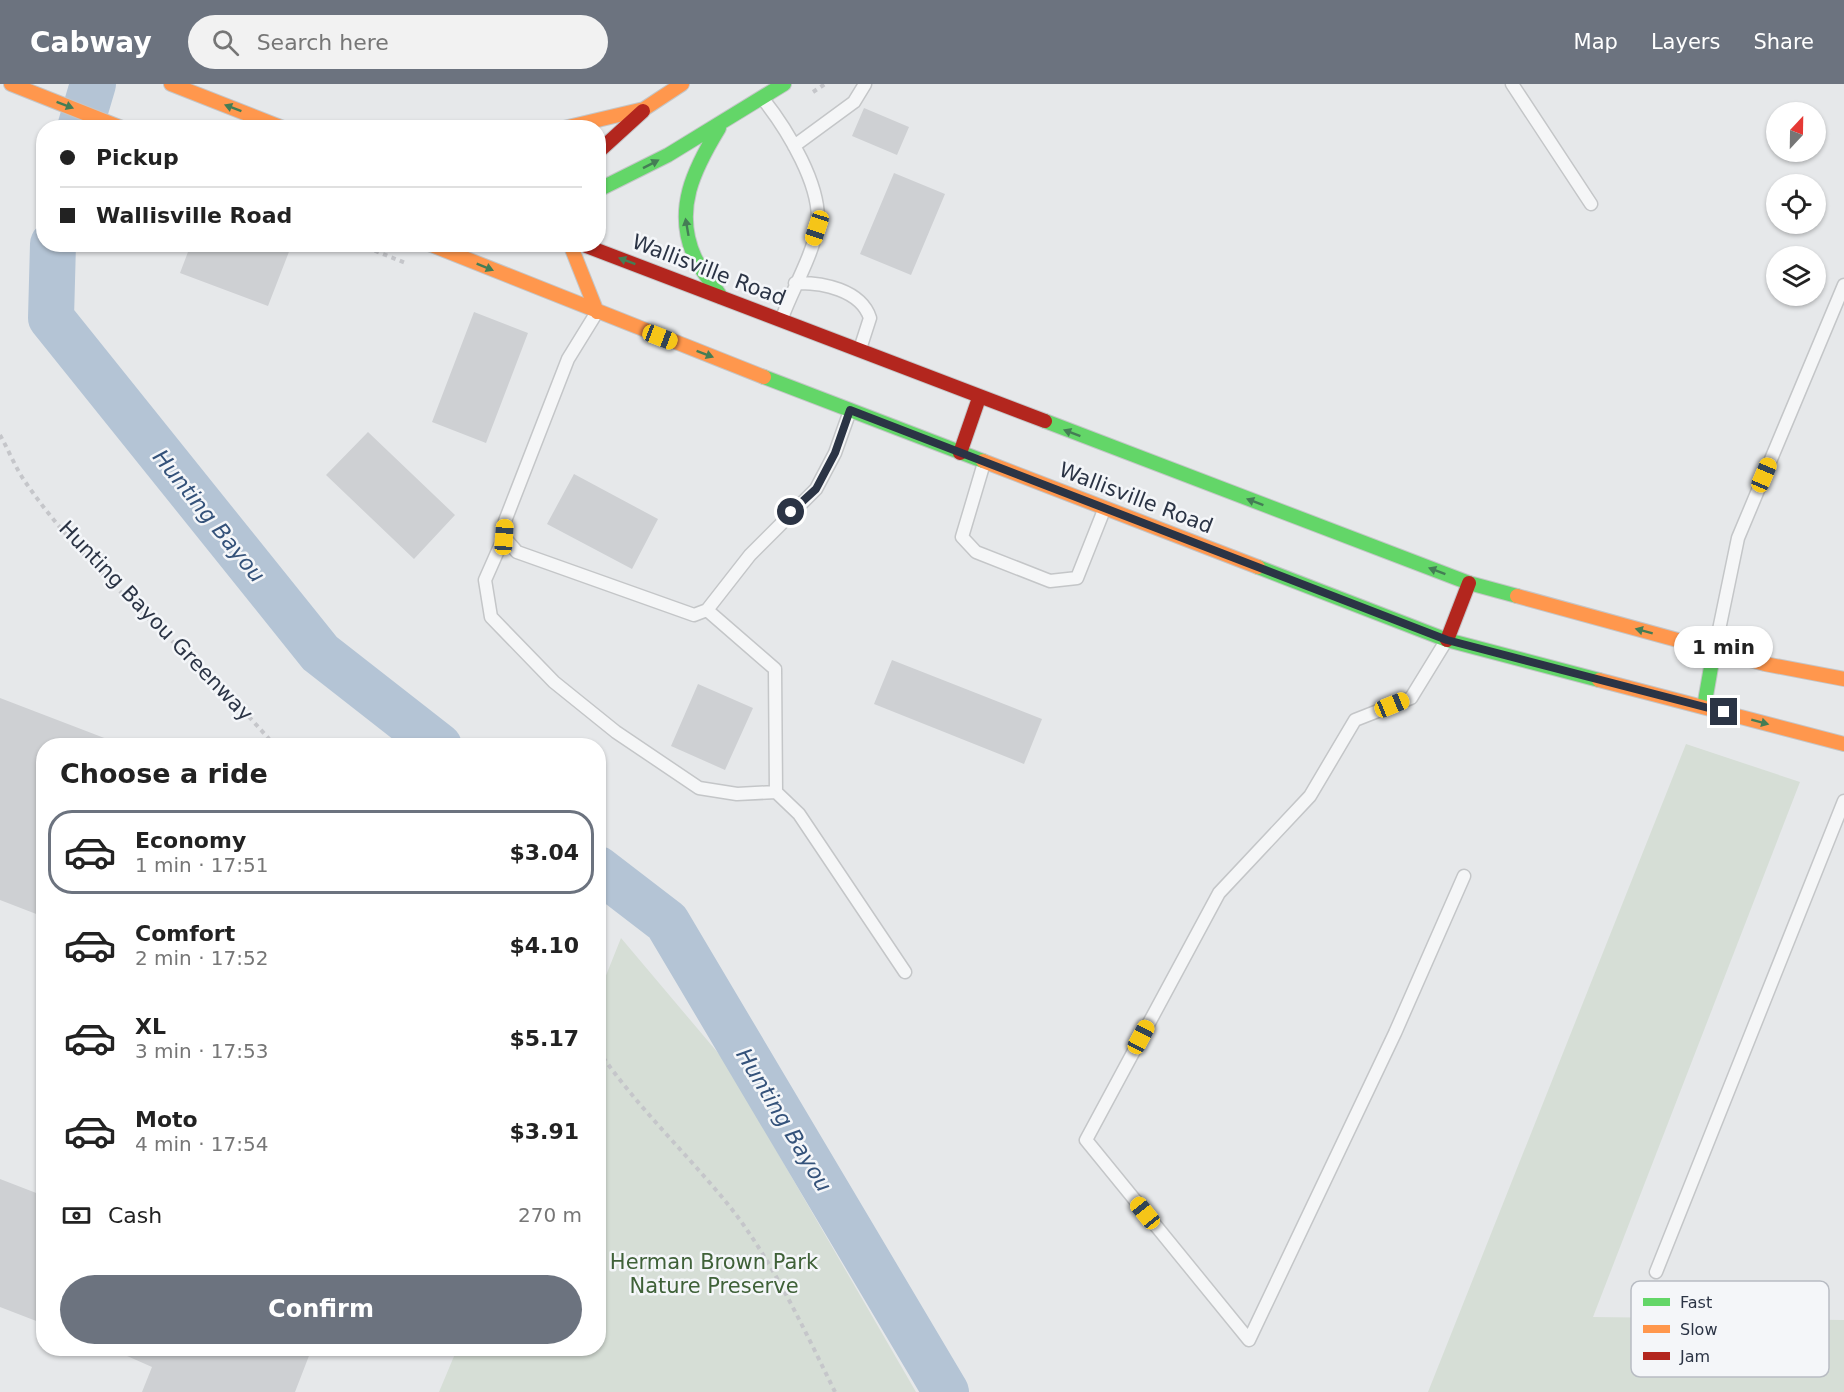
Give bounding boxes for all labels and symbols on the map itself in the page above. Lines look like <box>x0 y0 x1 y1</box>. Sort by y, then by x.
one-way arrow <box>56 101 74 110</box>
north arrow <box>1766 102 1826 162</box>
one-way arrow <box>224 103 242 113</box>
one-way arrow <box>642 160 659 169</box>
car <box>803 208 831 248</box>
one-way arrow <box>682 217 691 236</box>
street label: Wallisville Road <box>629 230 789 310</box>
one-way arrow <box>618 256 636 266</box>
one-way arrow <box>476 262 494 272</box>
car <box>640 322 680 352</box>
one-way arrow <box>696 350 714 359</box>
one-way arrow <box>1063 428 1081 437</box>
water label: Hunting Bayou <box>148 445 270 587</box>
car <box>1749 455 1779 495</box>
street label: Wallisville Road <box>1056 458 1216 538</box>
one-way arrow <box>1245 497 1263 507</box>
route start <box>777 498 804 525</box>
street label: Hunting Bayou Greenway <box>54 516 258 726</box>
car <box>494 518 514 556</box>
one-way arrow <box>1428 566 1446 575</box>
callout: 1 min <box>1674 625 1774 667</box>
one-way arrow <box>1635 626 1653 635</box>
car <box>1372 690 1412 720</box>
route end <box>1710 698 1737 725</box>
one-way arrow <box>1751 718 1769 727</box>
car <box>1125 1017 1157 1057</box>
water label: Hunting Bayou <box>731 1044 837 1196</box>
car <box>1127 1193 1163 1233</box>
park label: Herman Brown Park Nature Preserve <box>610 1250 819 1298</box>
legend <box>1631 1281 1829 1377</box>
text: Fast <box>1680 1293 1712 1312</box>
text: Slow <box>1680 1320 1717 1339</box>
text: Jam <box>1679 1347 1710 1366</box>

